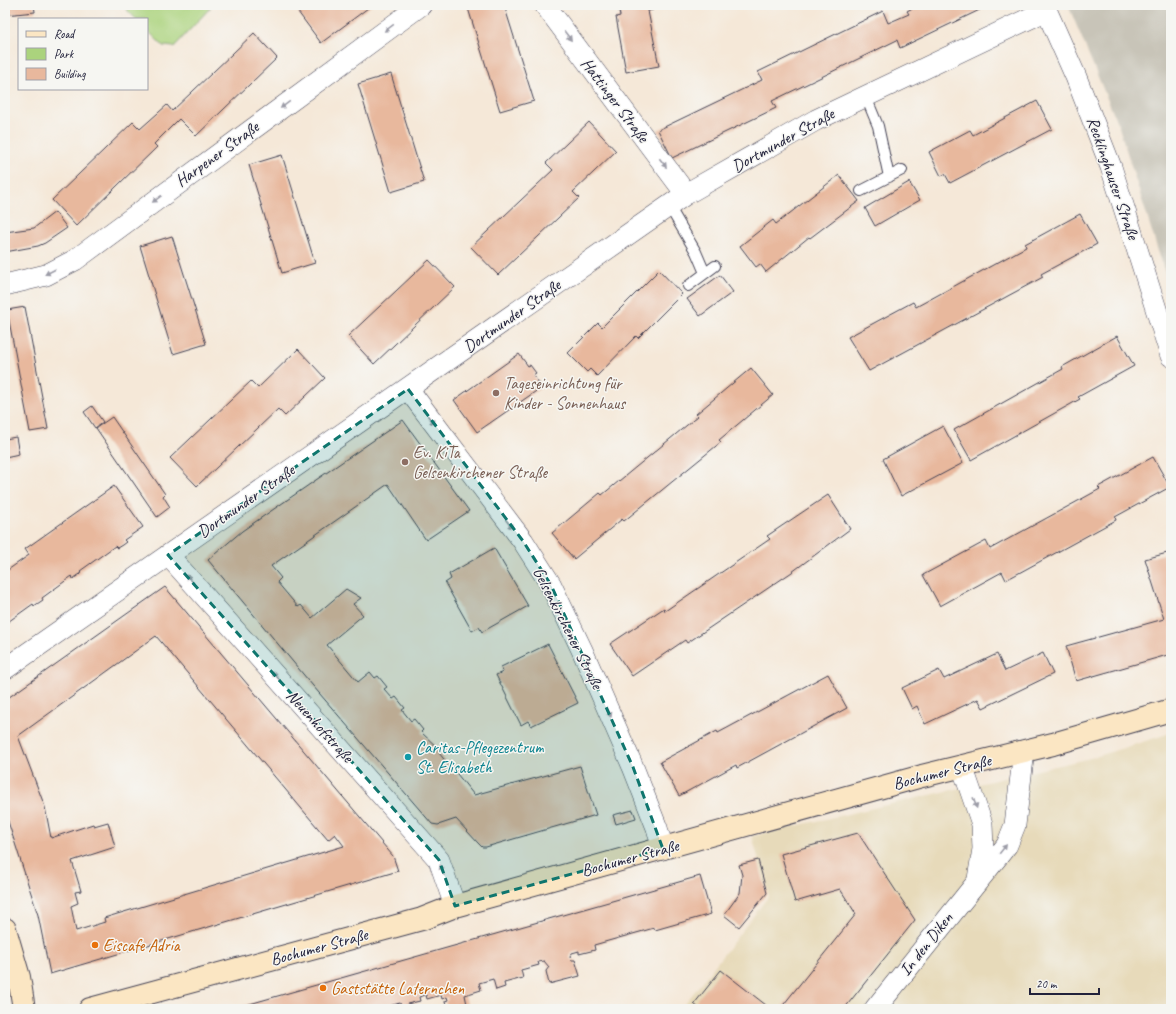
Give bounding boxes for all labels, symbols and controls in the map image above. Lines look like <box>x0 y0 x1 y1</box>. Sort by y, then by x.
legend <box>18 18 148 90</box>
one-way arrow <box>384 24 395 32</box>
text: Road <box>54 26 76 42</box>
one-way arrow <box>564 31 572 42</box>
text: Park <box>54 46 75 62</box>
street label: Hattinger Straße <box>576 54 655 148</box>
text: Building <box>54 66 86 82</box>
one-way arrow <box>279 101 290 109</box>
street label: Dortmunder Straße <box>728 103 839 177</box>
street label: Recklinghauser Straße <box>1082 114 1144 243</box>
street label: Harpener Straße <box>171 116 264 191</box>
one-way arrow <box>658 158 666 168</box>
one-way arrow <box>152 194 162 202</box>
one-way arrow <box>45 269 56 275</box>
street label: Dortmunder Straße <box>459 274 566 357</box>
place label: Tageseinrichtung für Kinder - Sonnenhaus <box>504 373 626 414</box>
marker: Tageseinrichtung für Kinder - Sonnenhaus <box>491 388 501 398</box>
one-way arrow <box>427 415 435 426</box>
place label: Ev. KiTa Gelsenkirchener Straße <box>413 442 549 483</box>
marker: Ev. KiTa Gelsenkirchener Straße <box>400 457 410 467</box>
street label: Dortmunder Straße <box>193 459 300 542</box>
one-way arrow <box>505 518 514 529</box>
street label: Gelsenkirchener Straße <box>528 563 608 694</box>
one-way arrow <box>185 574 194 584</box>
one-way arrow <box>271 671 280 681</box>
street label: Neuenhofstraße <box>282 685 359 768</box>
one-way arrow <box>607 707 613 719</box>
place label: Caritas-Pflegezentrum St. Elisabeth <box>416 737 544 778</box>
street label: Bochumer Straße <box>891 749 994 794</box>
marker: Caritas-Pflegezentrum St. Elisabeth <box>403 752 413 762</box>
one-way arrow <box>972 798 978 810</box>
street label: Bochumer Straße <box>579 835 682 881</box>
one-way arrow <box>999 844 1007 855</box>
one-way arrow <box>439 863 445 875</box>
street label: In den Diken <box>895 908 957 980</box>
street label: Bochumer Straße <box>268 924 371 970</box>
place label: Eiscafe Adria <box>103 935 181 956</box>
marker: Eiscafe Adria <box>90 940 100 950</box>
scale bar <box>1030 970 1099 996</box>
text: 20 m <box>1036 976 1058 992</box>
place label: Gaststätte Laternchen <box>331 978 465 999</box>
marker: Gaststätte Laternchen <box>318 983 328 993</box>

